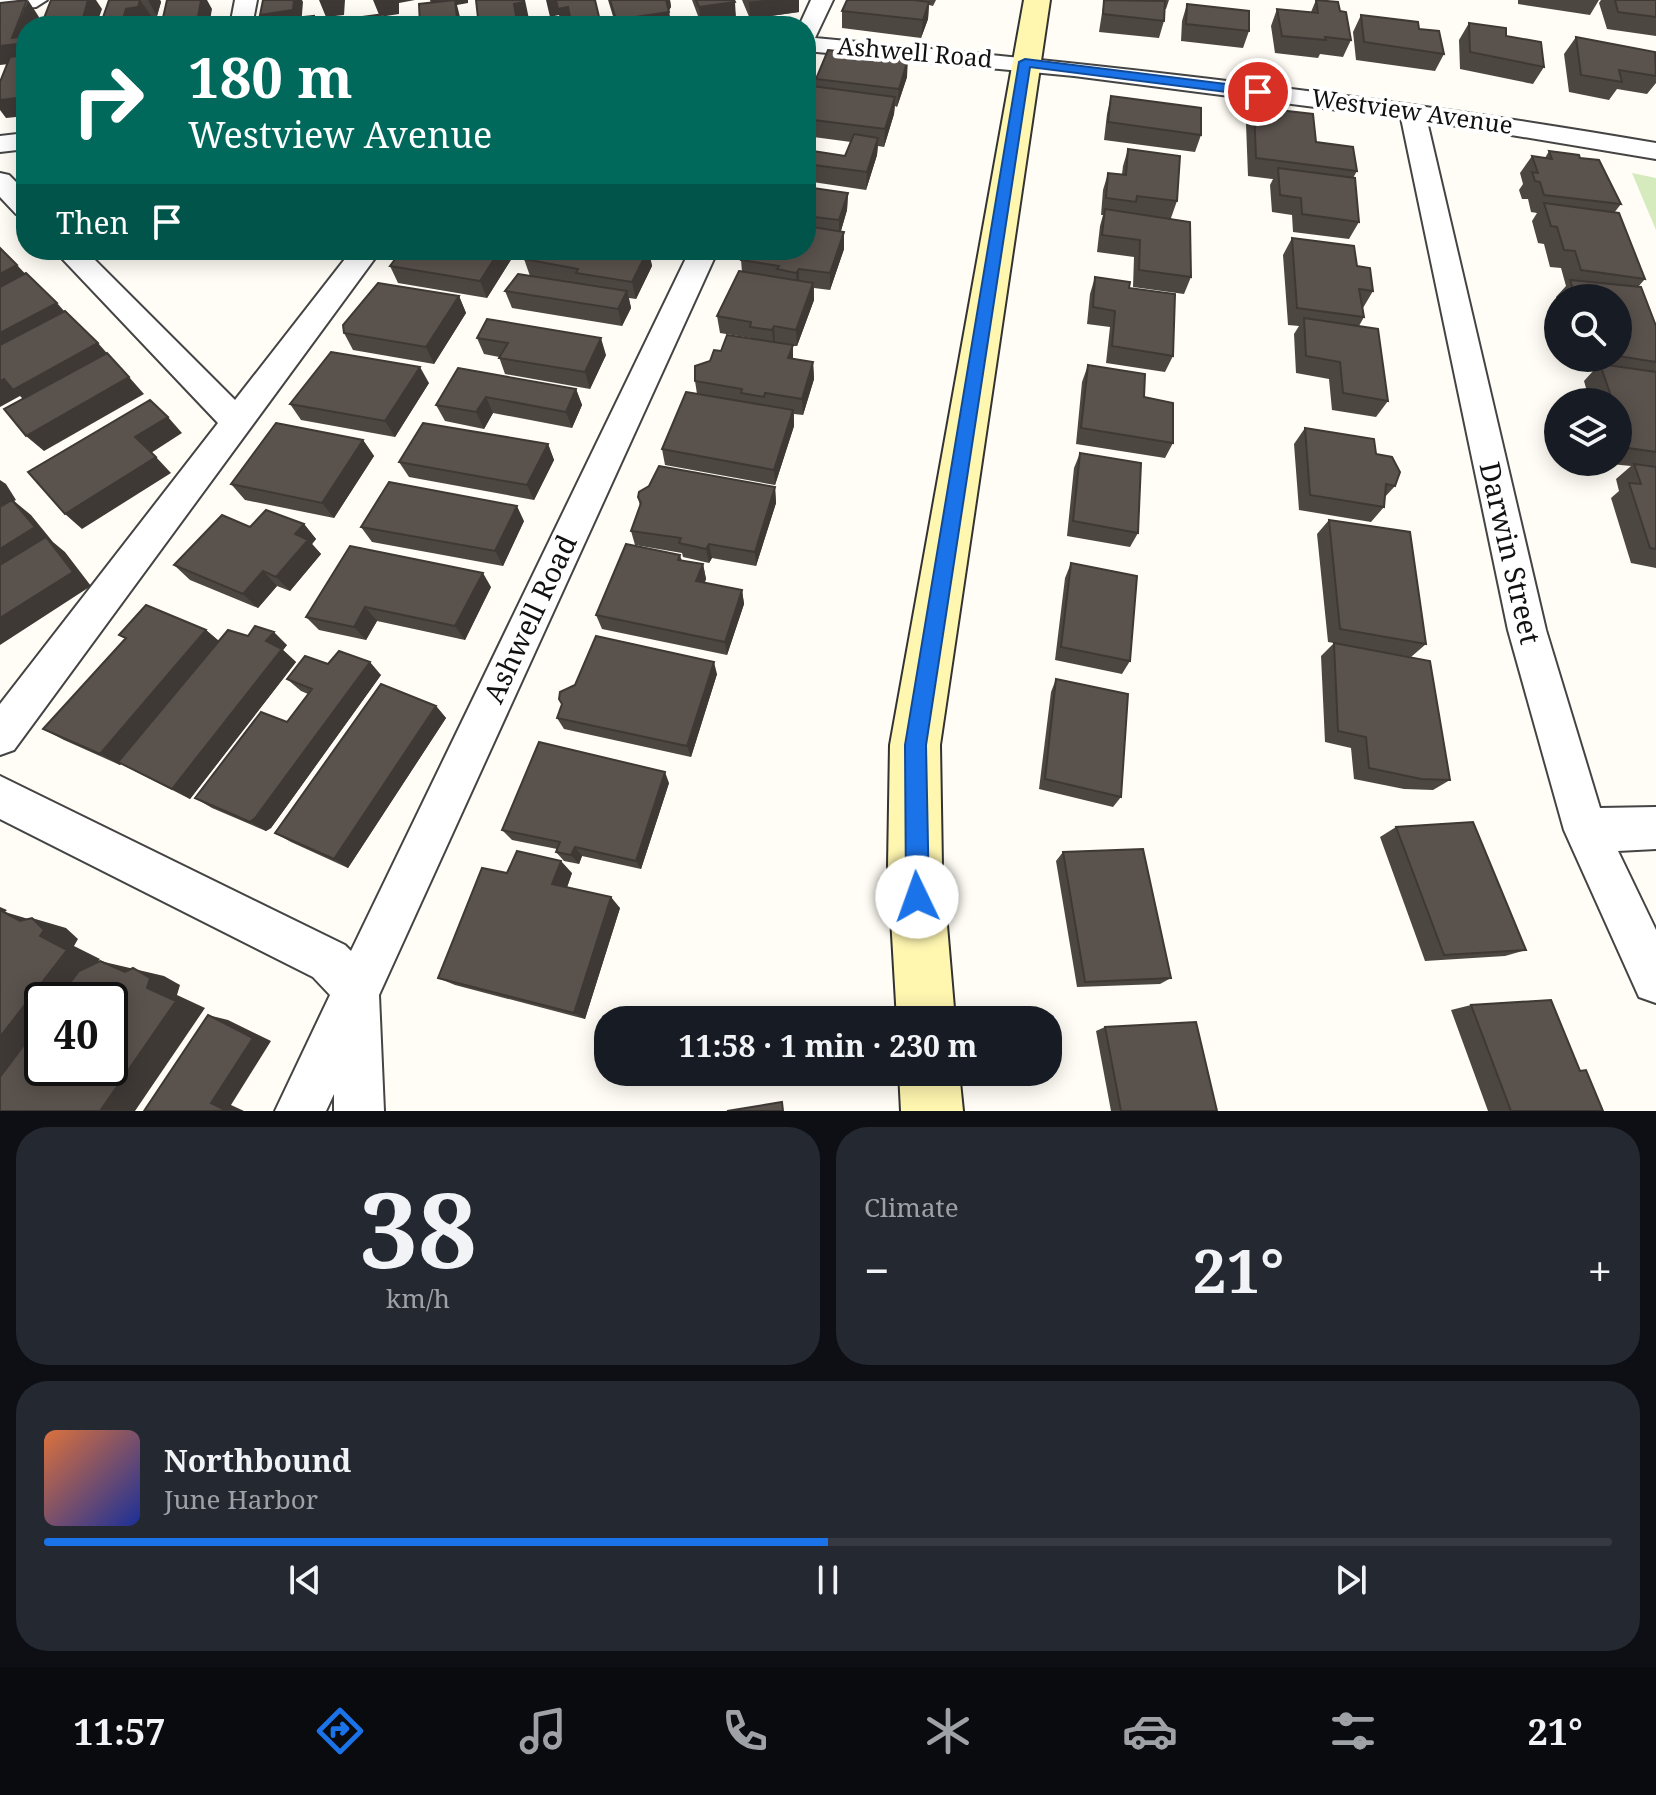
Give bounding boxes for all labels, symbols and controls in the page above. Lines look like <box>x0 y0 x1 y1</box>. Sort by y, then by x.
street label: Ashwell Road <box>836 28 994 75</box>
text: 180 m <box>188 38 353 114</box>
icon: right <box>56 48 160 152</box>
pin <box>1224 58 1292 126</box>
icon: arrive <box>1236 70 1280 114</box>
street label: Westview Avenue <box>1309 80 1515 141</box>
text: Westview Avenue <box>188 110 492 159</box>
icon: arrive <box>145 200 189 244</box>
text: Then <box>56 202 129 243</box>
map controls <box>1544 284 1632 476</box>
button: search <box>1544 284 1632 372</box>
button: layers <box>1544 388 1632 476</box>
street label: Darwin Street <box>1472 458 1550 648</box>
street label: Ashwell Road <box>474 528 585 709</box>
position arrow <box>875 855 959 939</box>
speed limit sign: 40 <box>24 982 128 1086</box>
text: 11:58 · 1 min · 230 m <box>679 1025 977 1066</box>
text: 38 <box>359 1157 477 1298</box>
text: Climate <box>864 1189 959 1225</box>
text: 21° <box>1193 1229 1284 1311</box>
text: − <box>864 1240 889 1300</box>
text: + <box>1587 1240 1612 1300</box>
text: km/h <box>386 1280 450 1316</box>
text: Northbound <box>164 1440 351 1481</box>
text: June Harbor <box>164 1481 318 1517</box>
icon: previous <box>283 1558 327 1602</box>
icon: pause <box>806 1558 850 1602</box>
icon: next <box>1329 1558 1373 1602</box>
icon: directions <box>312 1703 368 1759</box>
icon: music <box>515 1703 571 1759</box>
icon: phone <box>717 1703 773 1759</box>
icon: climate <box>920 1703 976 1759</box>
icon: car <box>1122 1703 1178 1759</box>
icon: filters <box>1325 1703 1381 1759</box>
text: 11:57 <box>73 1707 166 1756</box>
text: 21° <box>1528 1707 1583 1756</box>

